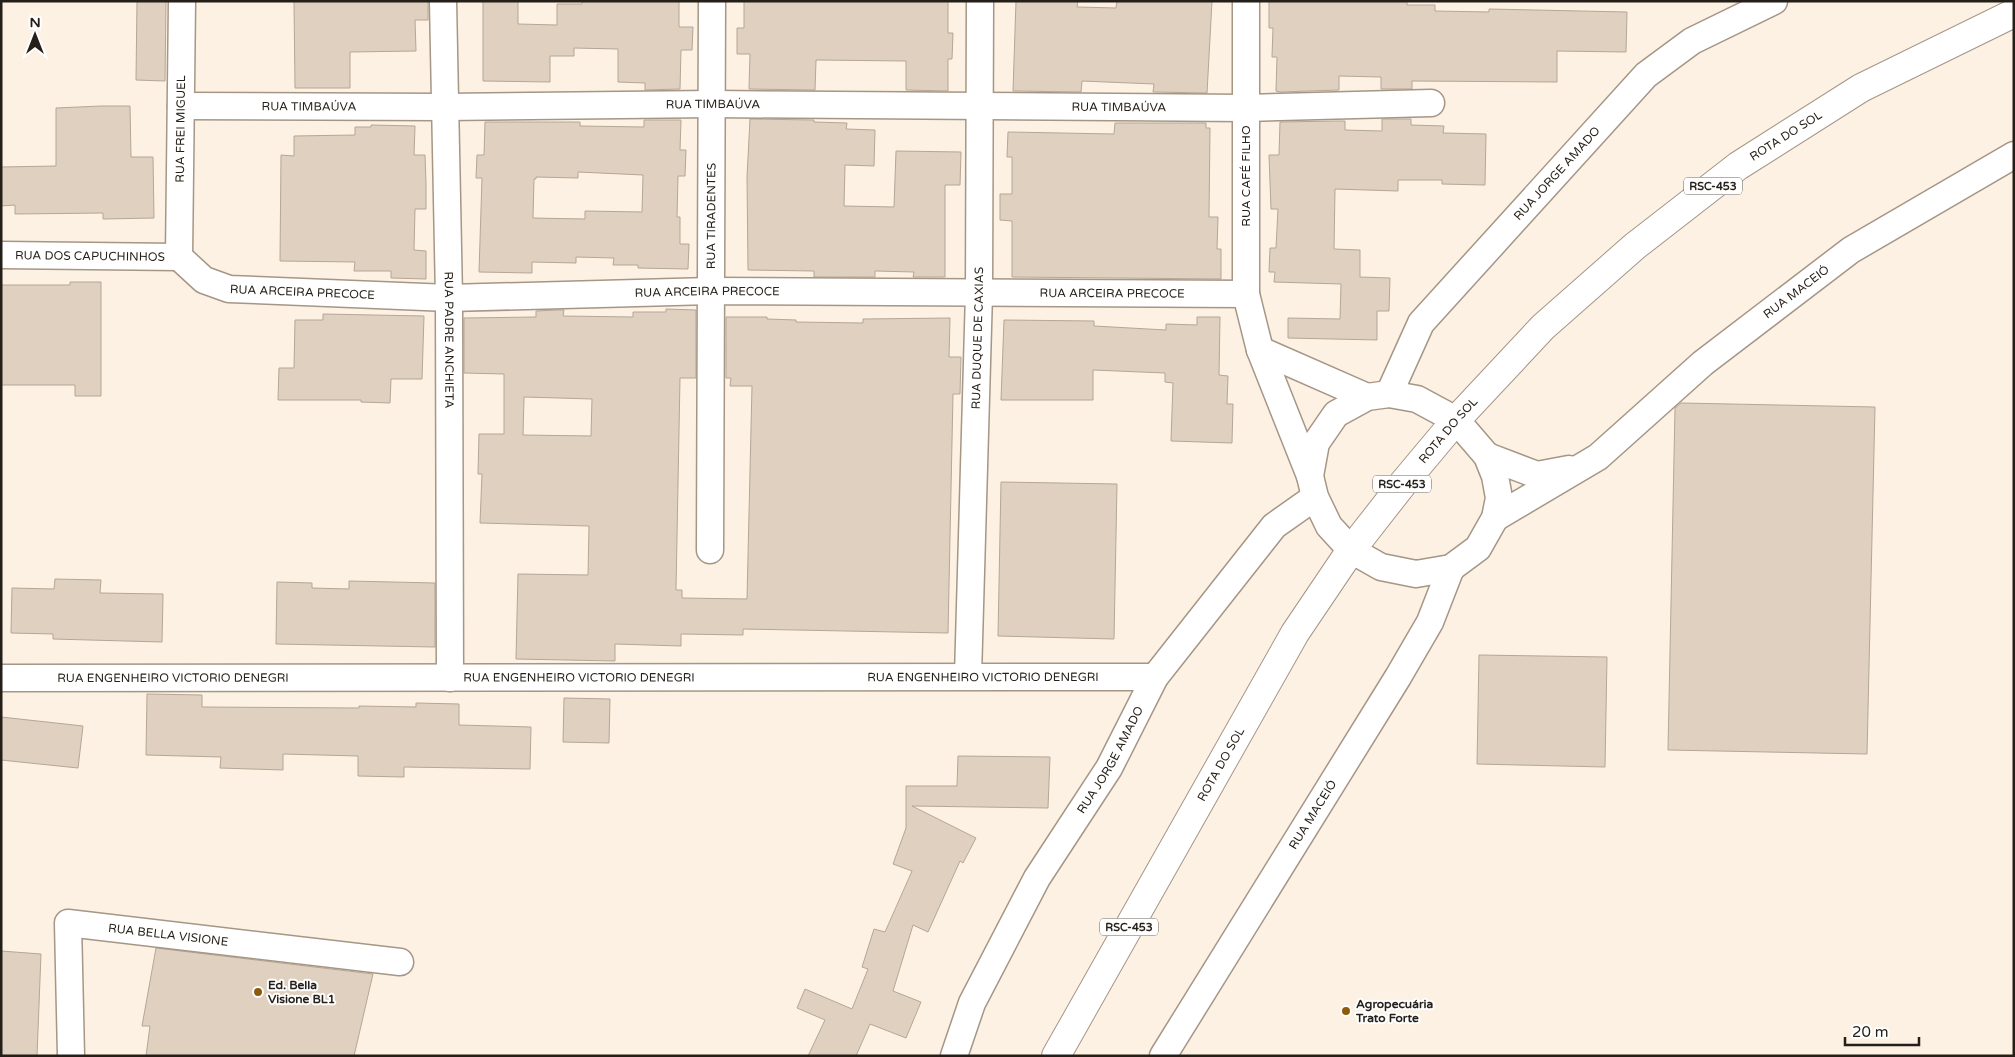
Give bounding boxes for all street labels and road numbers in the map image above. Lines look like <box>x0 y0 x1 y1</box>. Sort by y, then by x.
street label: RUA FREI MIGUEL <box>173 75 188 183</box>
street label: RUA TIMBAÚVA <box>666 97 760 112</box>
street label: RUA TIMBAÚVA <box>262 99 356 114</box>
street label: RUA TIMBAÚVA <box>1072 100 1166 114</box>
street label: ROTA DO SOL <box>1747 108 1824 164</box>
street label: RUA JORGE AMADO <box>1511 123 1603 223</box>
street label: RUA CAFÉ FILHO <box>1239 125 1253 227</box>
street label: RUA TIRADENTES <box>704 163 718 269</box>
road number: RSC-453 <box>1684 178 1742 195</box>
street label: RUA DOS CAPUCHINHOS <box>15 248 165 264</box>
street label: RUA MACEIÓ <box>1761 262 1832 321</box>
street label: RUA DUQUE DE CAXIAS <box>969 267 986 410</box>
street label: RUA PADRE ANCHIETA <box>441 271 456 408</box>
street label: RUA ARCEIRA PRECOCE <box>230 282 376 302</box>
street label: RUA ARCEIRA PRECOCE <box>634 284 780 300</box>
street label: RUA ARCEIRA PRECOCE <box>1040 286 1185 301</box>
street label: ROTA DO SOL <box>1416 395 1480 466</box>
road number: RSC-453 <box>1373 476 1431 492</box>
street label: RUA ENGENHEIRO VICTORIO DENEGRI <box>463 670 695 685</box>
street label: RUA ENGENHEIRO VICTORIO DENEGRI <box>867 670 1099 684</box>
street label: RUA ENGENHEIRO VICTORIO DENEGRI <box>57 671 289 685</box>
street label: RUA JORGE AMADO <box>1074 704 1146 816</box>
street label: ROTA DO SOL <box>1194 725 1247 804</box>
street label: RUA MACEIÓ <box>1286 777 1340 852</box>
road number: RSC-453 <box>1100 919 1158 936</box>
street label: RUA BELLA VISIONE <box>107 921 229 949</box>

